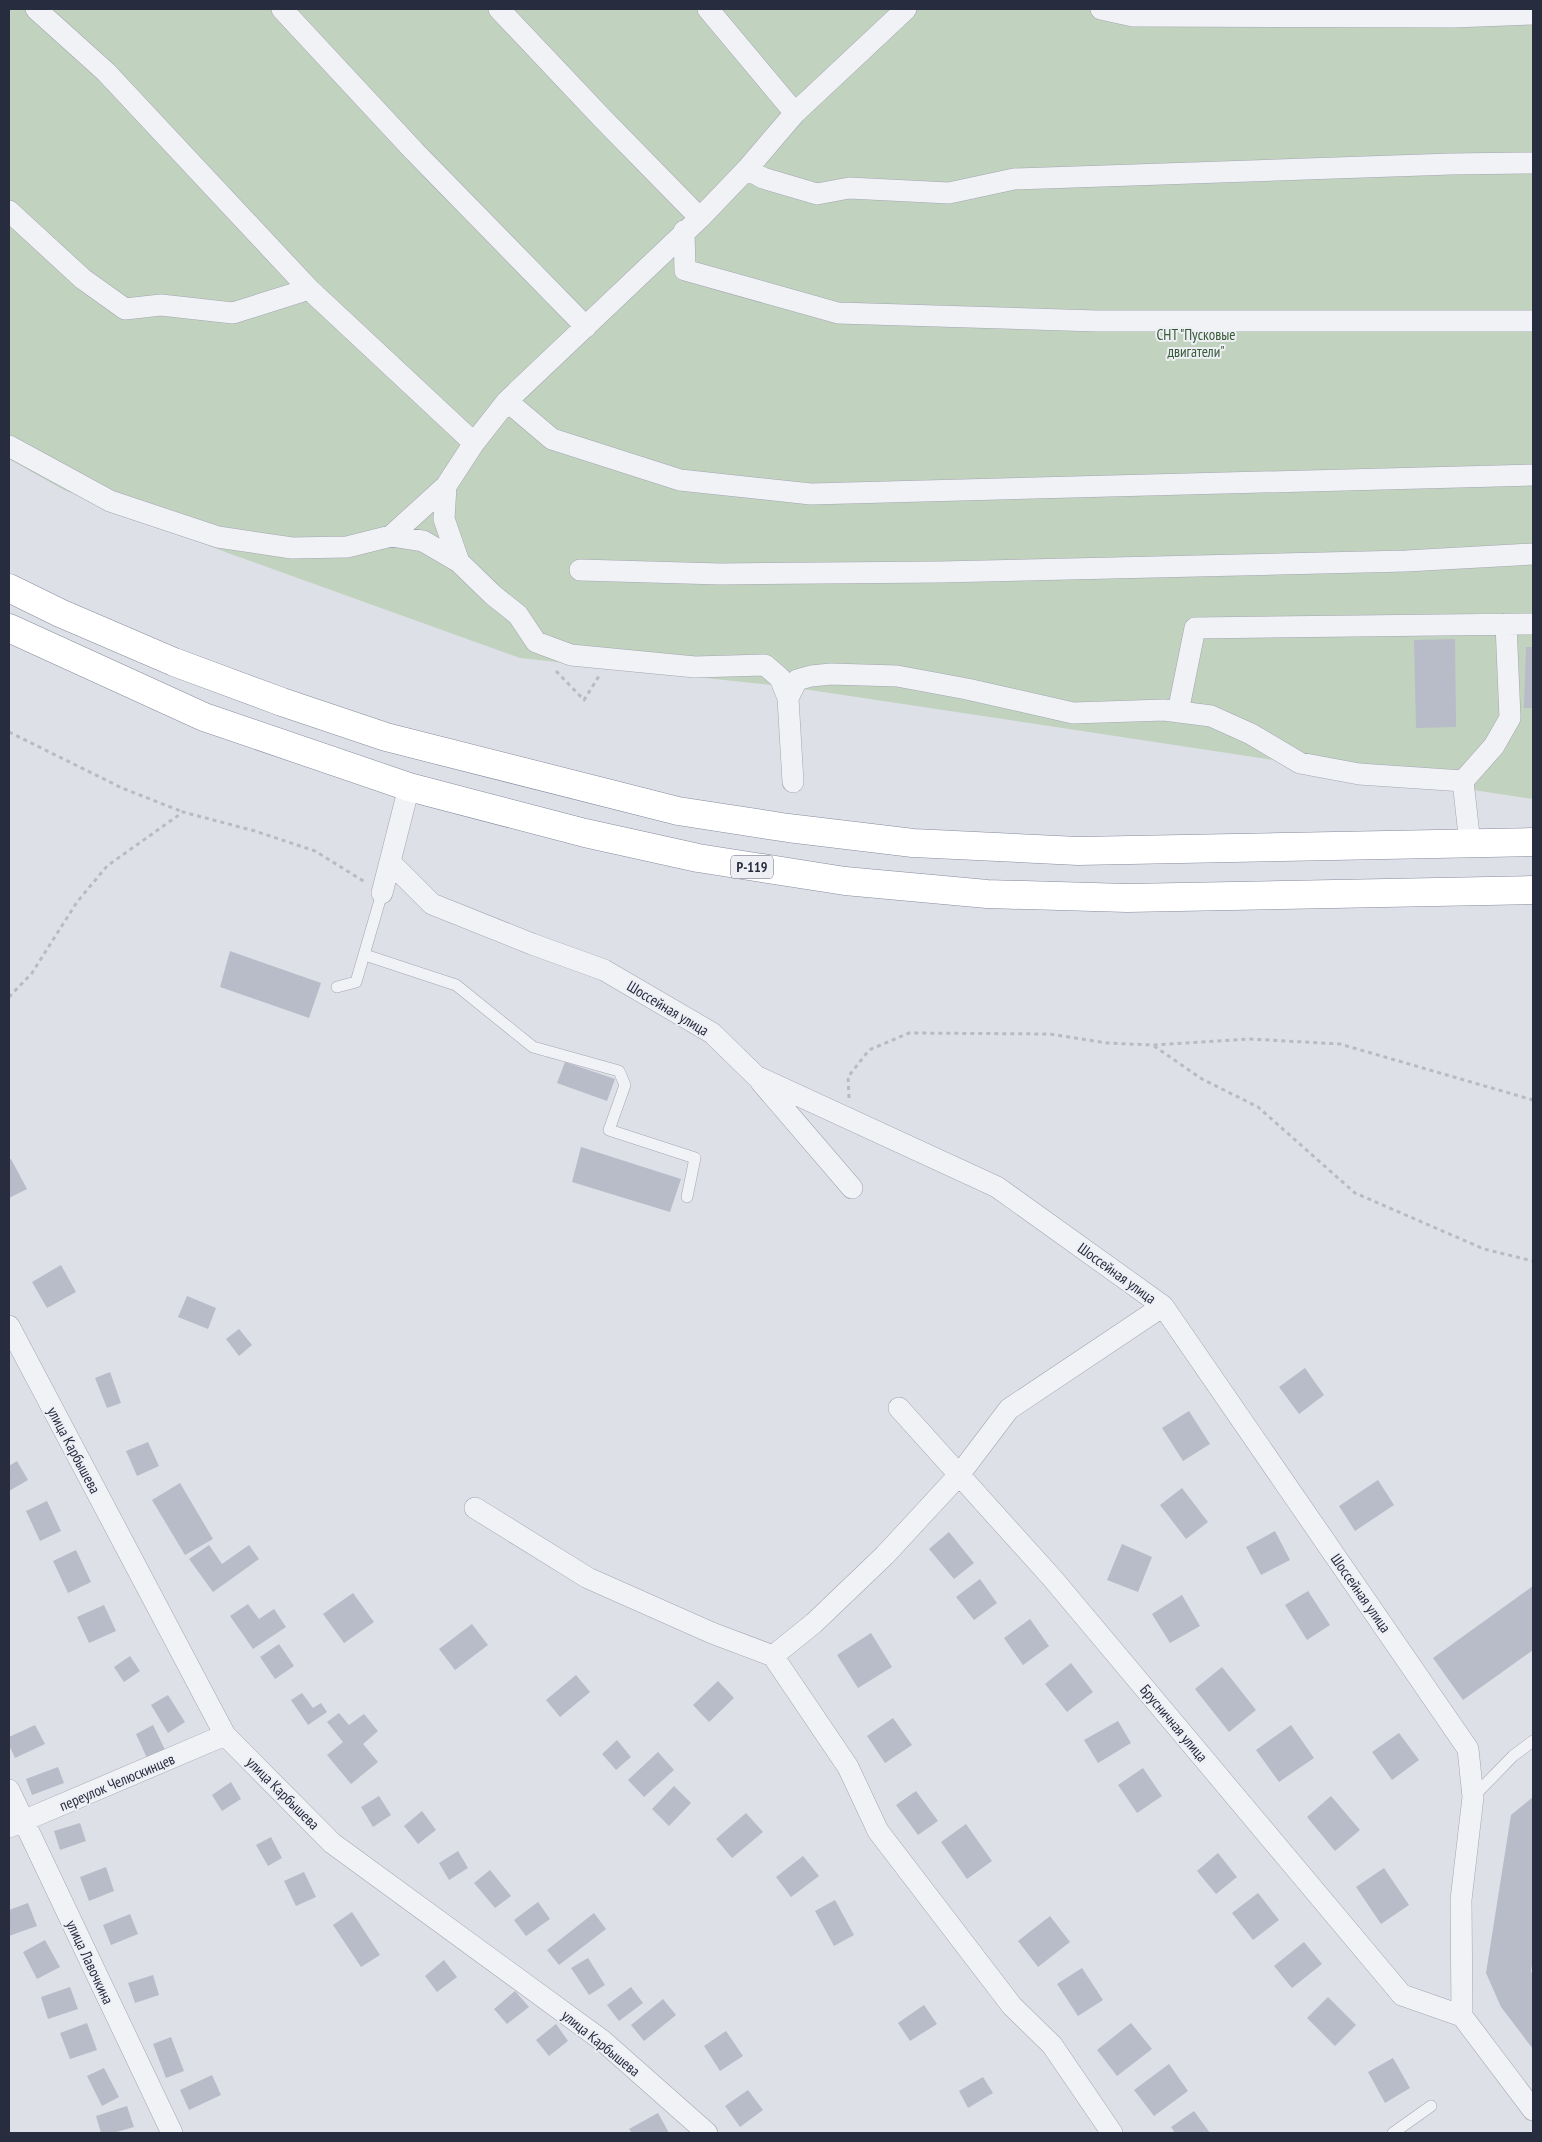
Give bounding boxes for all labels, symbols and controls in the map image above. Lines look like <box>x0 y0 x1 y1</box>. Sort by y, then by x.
park label: СНТ "Пусковые двигатели" <box>1156 325 1236 361</box>
road number: Р-119 <box>731 856 773 879</box>
street label: Шоссейная улица <box>624 976 712 1040</box>
street label: Шоссейная улица <box>1074 1238 1160 1308</box>
street label: улица Карбышева <box>43 1403 105 1497</box>
street label: Шоссейная улица <box>1327 1550 1395 1636</box>
street label: Брусничная улица <box>1136 1680 1212 1766</box>
street label: переулок Челюскинцев <box>57 1749 177 1815</box>
street label: улица Карбышева <box>242 1752 324 1834</box>
street label: улица Лавочкина <box>62 1917 118 2007</box>
street label: улица Карбышева <box>558 2006 644 2080</box>

